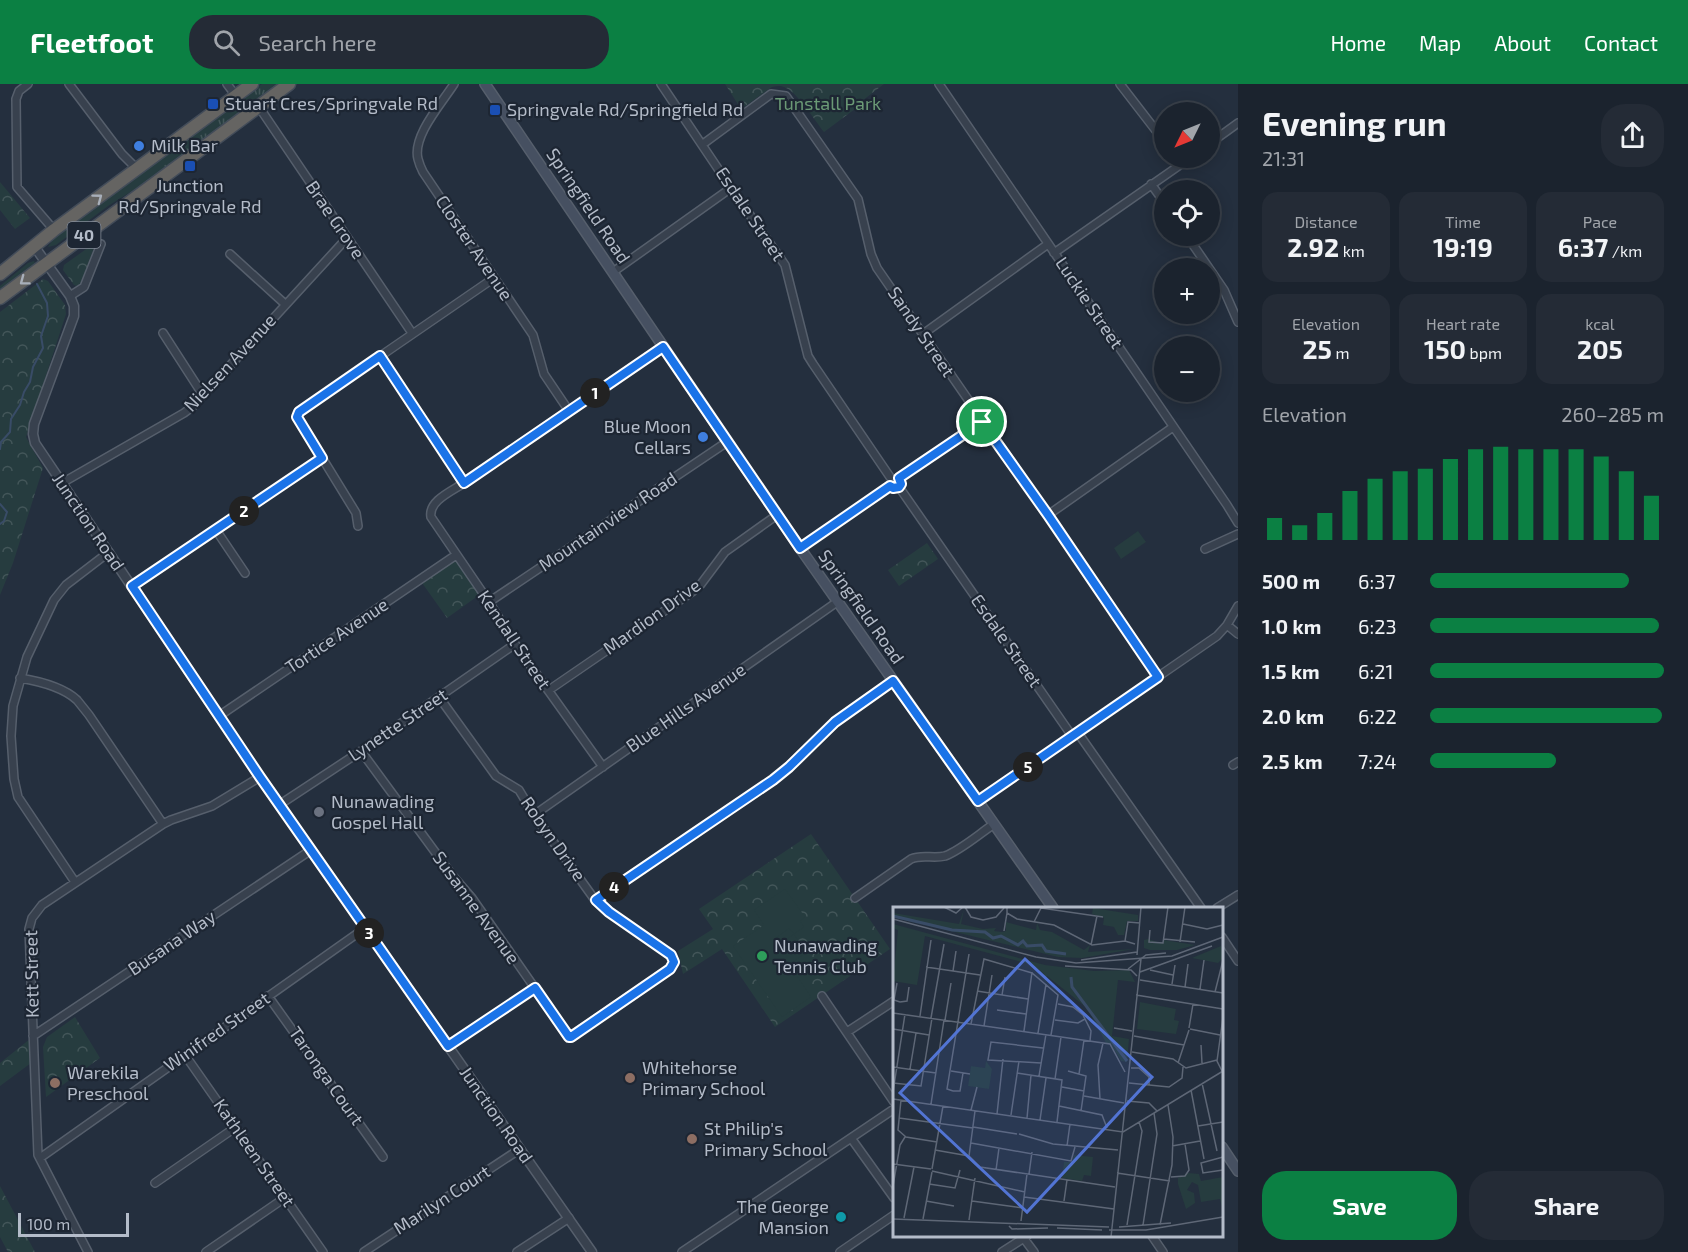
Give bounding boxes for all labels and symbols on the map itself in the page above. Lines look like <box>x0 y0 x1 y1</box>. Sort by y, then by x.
place label: Stuart Cres/Springvale Rd <box>225 92 438 114</box>
park label: Tunstall Park <box>775 92 881 114</box>
marker: Stuart Cres/Springvale Rd <box>206 97 220 111</box>
place label: Springvale Rd/Springfield Rd <box>507 98 743 120</box>
north arrow <box>1154 102 1220 168</box>
marker: Springvale Rd/Springfield Rd <box>488 103 502 117</box>
place label: Milk Bar <box>151 134 218 156</box>
marker: Milk Bar <box>132 139 146 153</box>
street label: Springfield Road <box>542 144 636 267</box>
marker: Junction Rd/Springvale Rd <box>183 159 197 173</box>
street label: Esdale Street <box>711 162 790 265</box>
place label: Junction Rd/Springvale Rd <box>118 174 262 217</box>
street label: Brae Grove <box>302 176 370 263</box>
street label: Closter Avenue <box>432 191 518 304</box>
one-way arrow <box>91 194 102 205</box>
road number: 40 <box>68 222 100 248</box>
street label: Luckie Street <box>1051 252 1129 352</box>
one-way arrow <box>19 273 30 284</box>
street label: Sandy Street <box>884 282 960 381</box>
street label: Nielsen Avenue <box>178 309 280 416</box>
pin: 1 <box>580 378 610 408</box>
pin <box>956 396 1007 447</box>
place label: Blue Moon Cellars <box>604 415 691 458</box>
marker: Blue Moon Cellars <box>696 430 710 444</box>
street label: Mountainview Road <box>534 467 681 576</box>
street label: Junction Road <box>48 468 130 574</box>
pin: 2 <box>229 496 259 526</box>
street label: Springfield Road <box>814 545 909 668</box>
street label: Mardion Drive <box>598 574 704 659</box>
street label: Kendall Street <box>474 586 556 693</box>
street label: Esdale Street <box>967 590 1047 691</box>
street label: Tortice Avenue <box>281 593 392 678</box>
street label: Blue Hills Avenue <box>622 658 749 757</box>
street label: Lynette Street <box>344 683 451 765</box>
pin: 5 <box>1013 752 1043 782</box>
place label: Nunawading Gospel Hall <box>331 790 434 833</box>
street label: Robyn Drive <box>517 792 591 885</box>
marker: Nunawading Gospel Hall <box>312 805 326 819</box>
street label: Susanne Avenue <box>429 847 525 968</box>
pin: 4 <box>599 872 629 902</box>
street label: Busana Way <box>123 905 220 979</box>
inset map <box>893 907 1223 1237</box>
pin: 3 <box>354 918 384 948</box>
street label: Kett Street <box>19 930 43 1018</box>
place label: Nunawading Tennis Club <box>774 934 877 977</box>
marker: Nunawading Tennis Club <box>755 949 769 963</box>
street label: Winifred Street <box>159 986 274 1076</box>
street label: Taronga Court <box>285 1022 369 1129</box>
place label: Whitehorse Primary School <box>642 1056 766 1099</box>
place label: Warekila Preschool <box>67 1061 149 1104</box>
street label: Junction Road <box>455 1062 538 1167</box>
marker: Whitehorse Primary School <box>623 1071 637 1085</box>
marker: Warekila Preschool <box>48 1076 62 1090</box>
street label: Kathleen Street <box>209 1094 300 1211</box>
place label: St Philip's Primary School <box>704 1117 828 1160</box>
marker: St Philip's Primary School <box>685 1132 699 1146</box>
street label: Marilyn Court <box>389 1160 494 1239</box>
place label: The George Mansion <box>736 1195 829 1238</box>
scale bar <box>18 1210 129 1238</box>
marker: The George Mansion <box>834 1210 848 1224</box>

